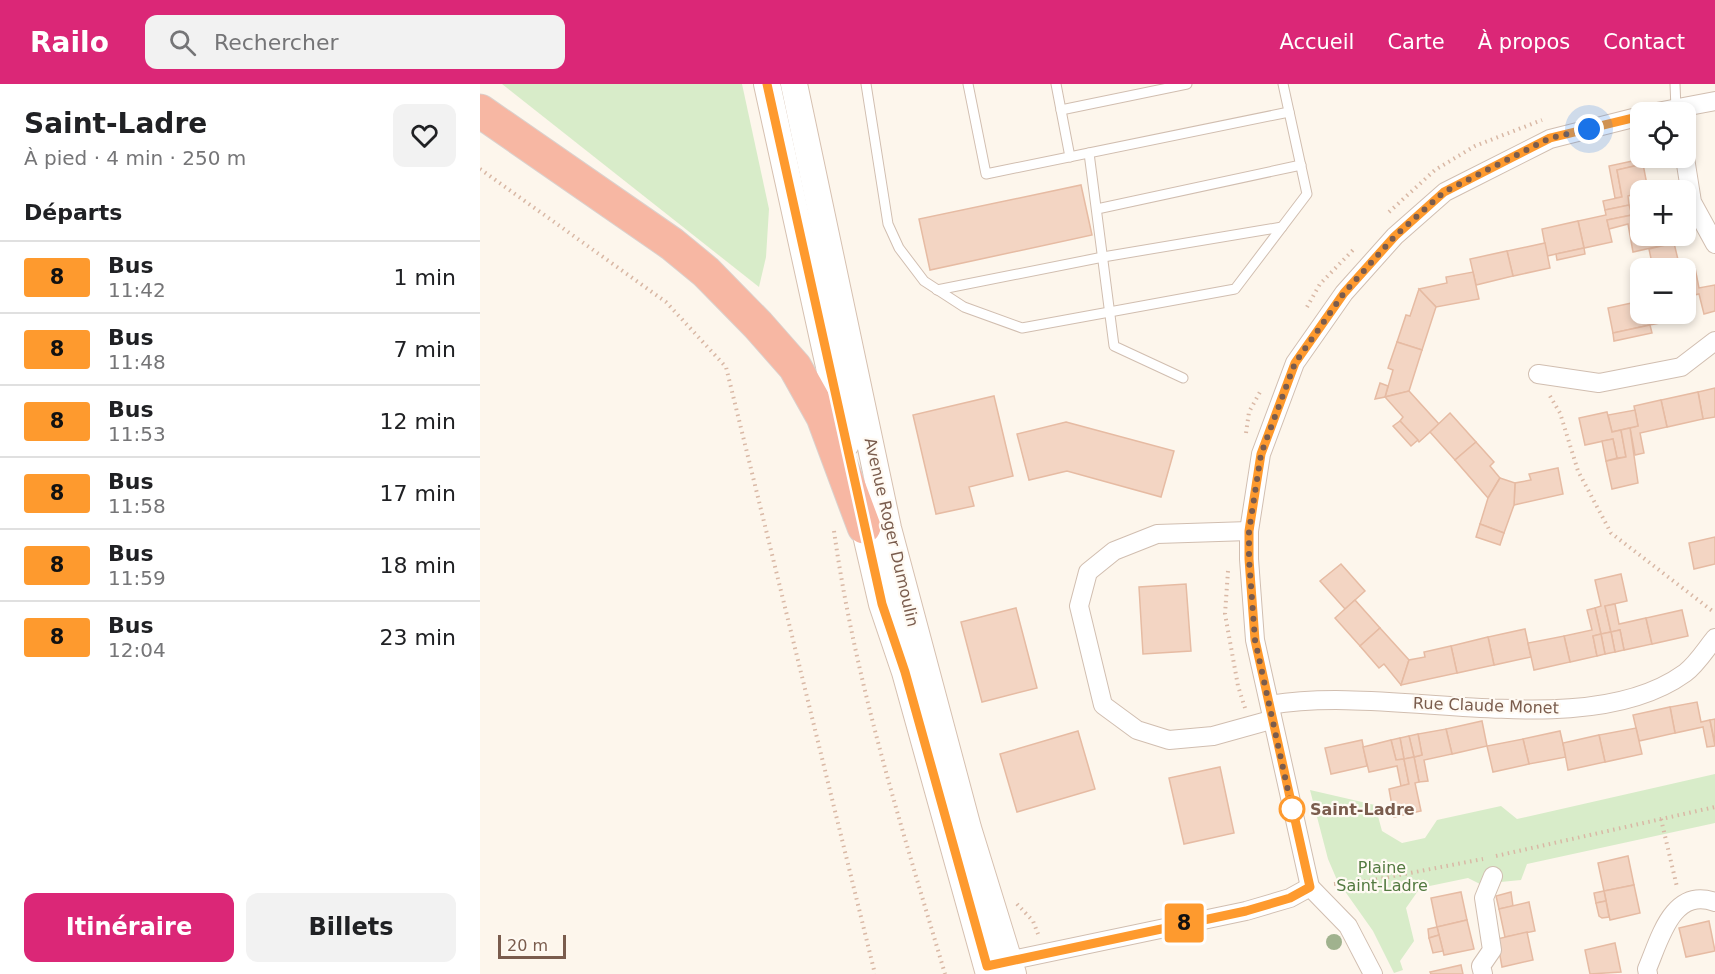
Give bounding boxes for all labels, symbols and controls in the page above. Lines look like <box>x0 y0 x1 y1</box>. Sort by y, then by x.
search box <box>145 15 565 69</box>
text: Railo <box>30 26 109 59</box>
icon: search <box>166 26 199 59</box>
text: Rechercher <box>214 30 338 55</box>
text: Accueil <box>1279 30 1354 54</box>
text: Carte <box>1387 30 1445 54</box>
text: À propos <box>1478 30 1570 54</box>
text: Contact <box>1603 30 1685 54</box>
map controls <box>1630 102 1696 324</box>
button: locate <box>1630 102 1696 168</box>
button: heart <box>393 104 456 167</box>
text: Saint-Ladre <box>24 107 207 140</box>
your location <box>1574 114 1604 144</box>
text: À pied · 4 min · 250 m <box>24 146 246 170</box>
button: + <box>1630 180 1696 246</box>
text: Départs <box>24 200 122 225</box>
text: Bus <box>108 253 154 278</box>
button: − <box>1630 258 1696 324</box>
text: 8 <box>50 265 64 289</box>
text: 1 min <box>394 265 456 290</box>
text: 11:42 <box>108 278 166 302</box>
text: Bus <box>108 325 154 350</box>
text: 8 <box>50 337 64 361</box>
text: 7 min <box>394 337 456 362</box>
text: 11:48 <box>108 350 166 374</box>
text: Bus <box>108 397 154 422</box>
text: 8 <box>50 409 64 433</box>
text: 12 min <box>380 409 456 434</box>
text: 11:53 <box>108 422 166 446</box>
street label: Avenue Roger Dumoulin <box>861 436 923 628</box>
text: Bus <box>108 469 154 494</box>
text: 8 <box>50 481 64 505</box>
text: 17 min <box>380 481 456 506</box>
text: 11:58 <box>108 494 166 518</box>
text: Bus <box>108 541 154 566</box>
text: 8 <box>50 553 64 577</box>
text: 18 min <box>380 553 456 578</box>
text: 11:59 <box>108 566 166 590</box>
text: Bus <box>108 613 154 638</box>
text: 8 <box>50 625 64 649</box>
text: 23 min <box>380 625 456 650</box>
text: 12:04 <box>108 638 166 662</box>
street label: Rue Claude Monet <box>1413 693 1559 718</box>
marker: Saint-Ladre <box>1279 796 1305 822</box>
place label: Saint-Ladre <box>1310 800 1415 819</box>
park label: Plaine Saint-Ladre <box>1336 858 1428 895</box>
button: Itinéraire <box>24 893 234 962</box>
button: Billets <box>246 893 456 962</box>
line badge: 8 <box>1164 904 1204 942</box>
text: 8 <box>1177 911 1191 935</box>
scale bar <box>498 932 566 960</box>
text: 20 m <box>507 936 548 955</box>

